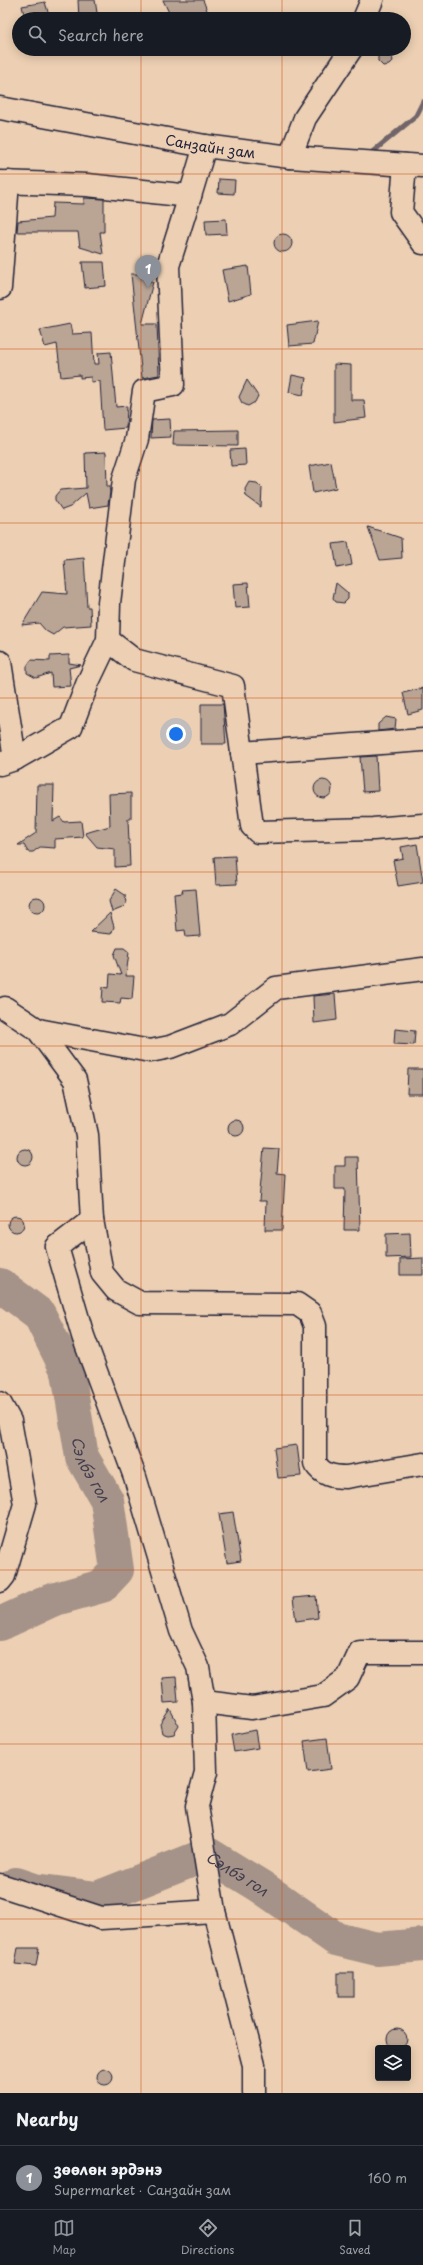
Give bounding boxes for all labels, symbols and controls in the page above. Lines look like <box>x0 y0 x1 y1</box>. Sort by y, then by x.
search box <box>12 12 411 56</box>
icon: search <box>26 23 48 45</box>
text: Search here <box>58 23 144 46</box>
street label: Санзайн зам <box>164 128 257 163</box>
pin: 1 <box>135 255 161 288</box>
your location <box>166 724 186 744</box>
water label: Сэлбэ гол <box>67 1435 117 1506</box>
water label: Сэлбэ гол <box>202 1844 274 1901</box>
map controls <box>375 2045 411 2081</box>
button: layers <box>375 2045 411 2081</box>
text: Nearby <box>16 2106 78 2132</box>
text: зөөлөн эрдэнэ <box>54 2157 162 2180</box>
text: 1 <box>26 2168 32 2187</box>
text: 160 m <box>368 2168 407 2187</box>
text: Supermarket · Санзайн зам <box>54 2180 231 2199</box>
tab: Map <box>52 2217 76 2258</box>
tab: Directions <box>181 2217 234 2258</box>
tab: Saved <box>339 2217 371 2258</box>

